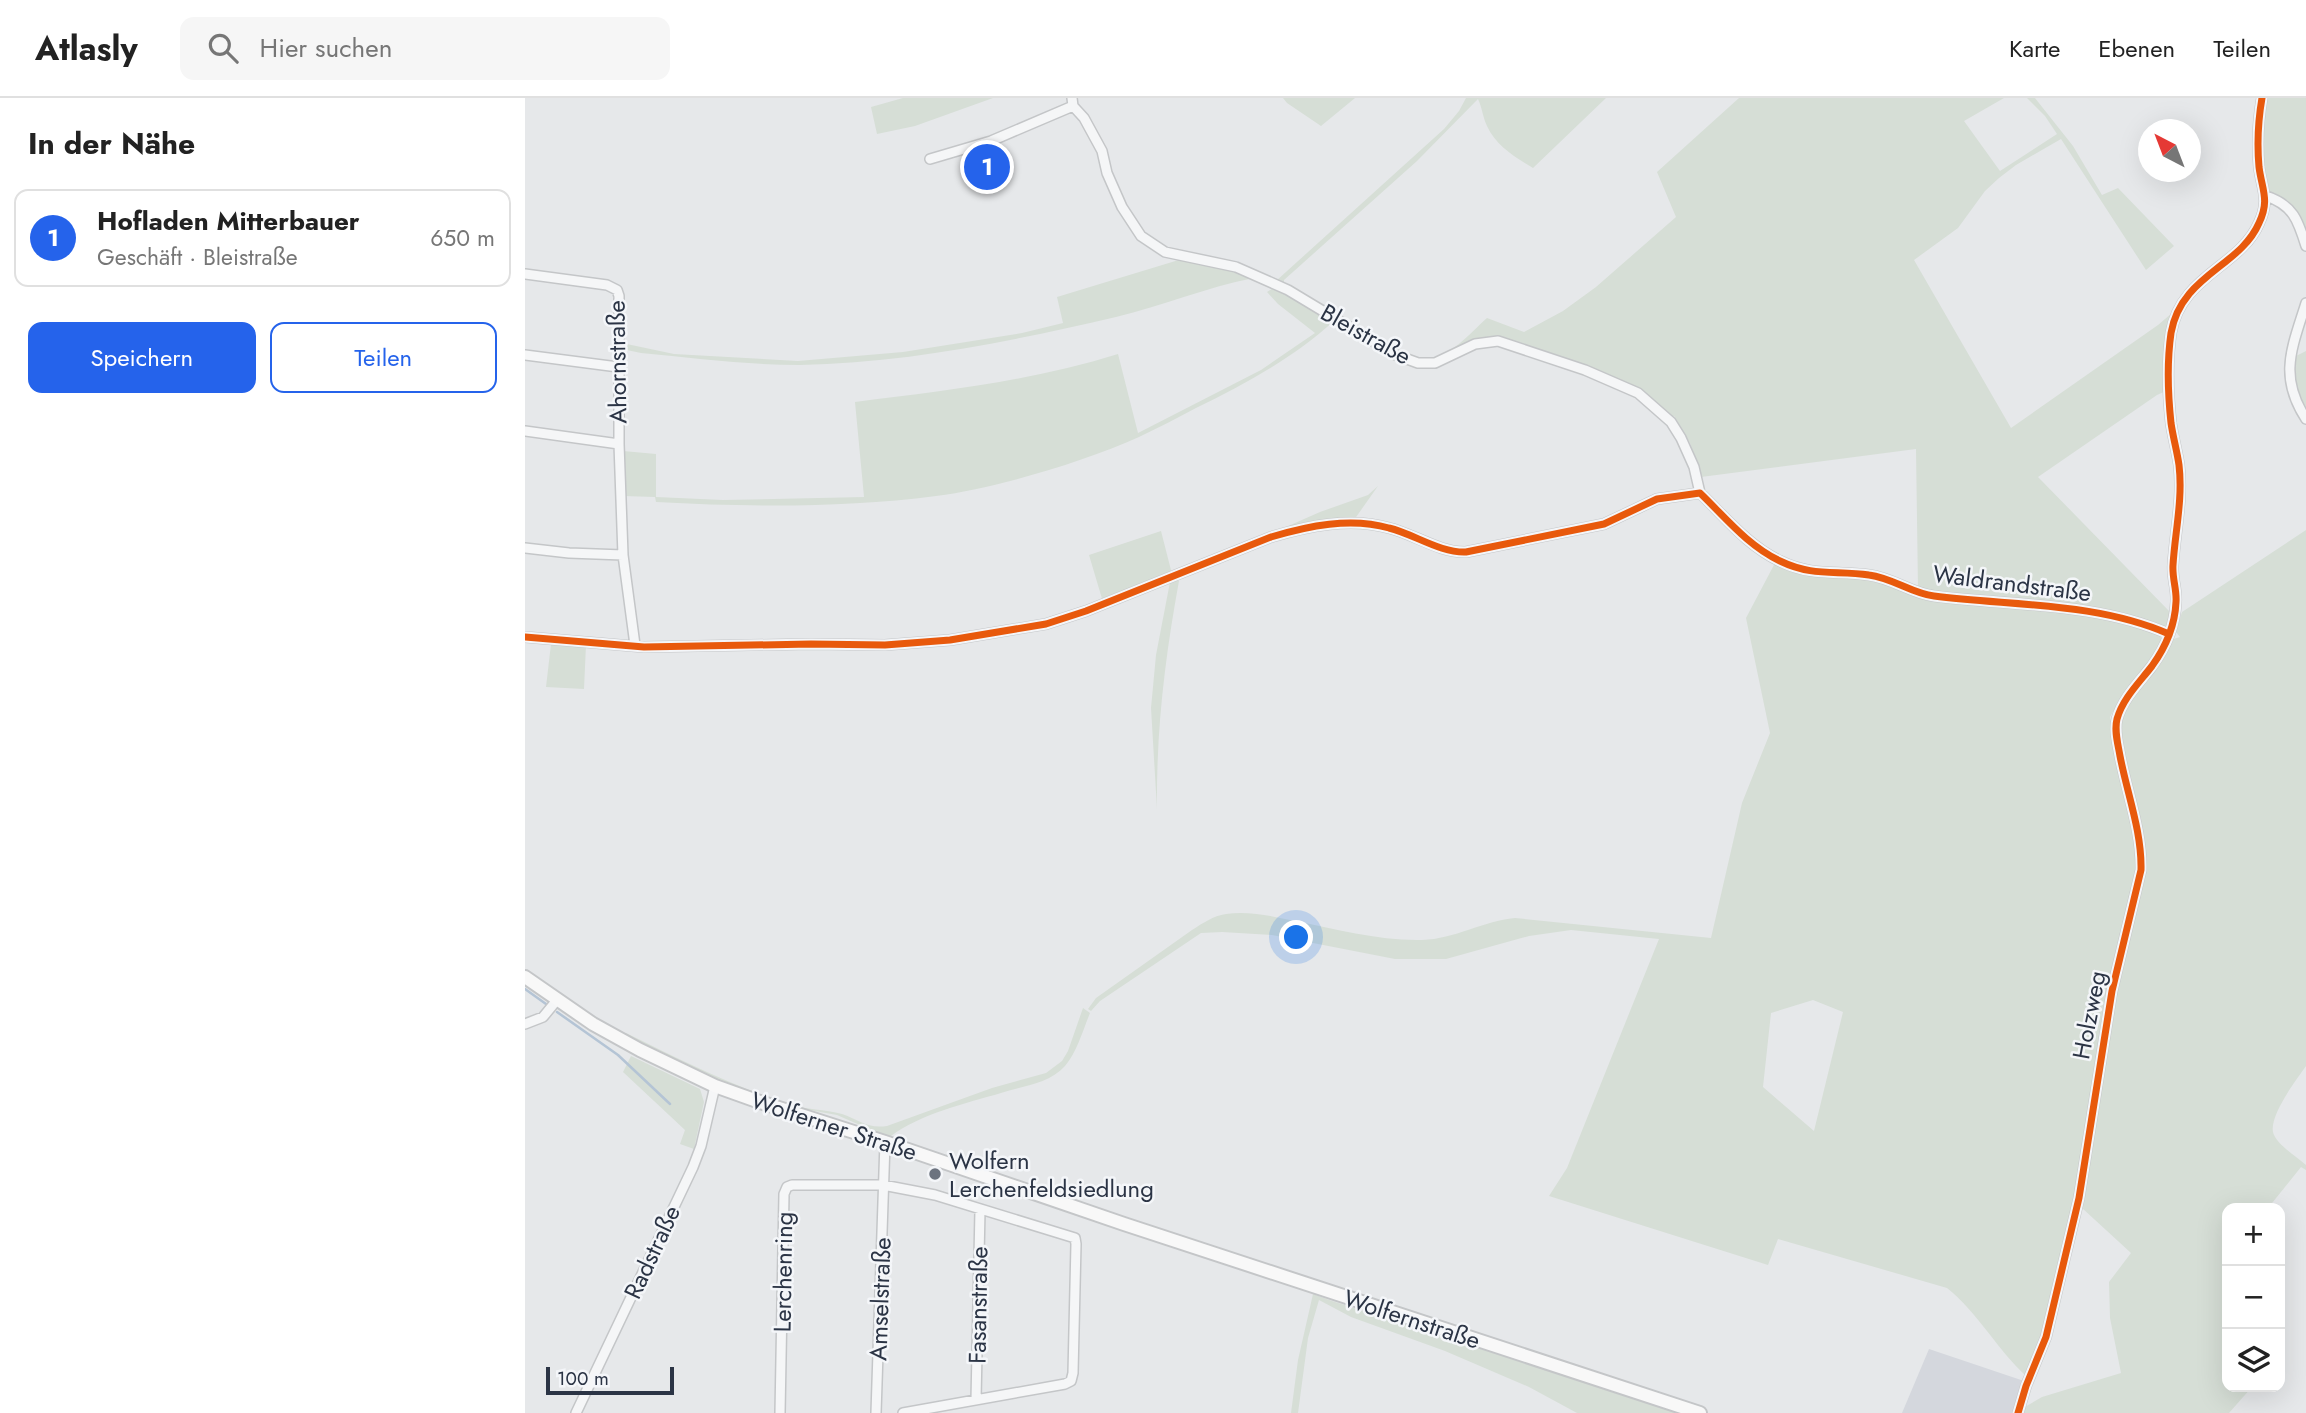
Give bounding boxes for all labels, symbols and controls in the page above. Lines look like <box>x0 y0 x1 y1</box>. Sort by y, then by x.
search box <box>180 17 670 80</box>
text: Atlasly <box>35 25 138 72</box>
icon: search <box>204 29 242 67</box>
text: Hier suchen <box>260 29 392 67</box>
text: Karte <box>2009 31 2060 66</box>
text: Ebenen <box>2098 31 2175 66</box>
text: Teilen <box>2213 31 2271 66</box>
north arrow <box>2138 119 2201 182</box>
text: In der Nähe <box>28 122 195 165</box>
pin: 1 <box>964 141 1010 193</box>
text: Hofladen Mitterbauer <box>97 202 360 240</box>
text: 1 <box>47 221 59 255</box>
text: 650 m <box>430 221 495 255</box>
text: Geschäft · Bleistraße <box>97 240 298 274</box>
street label: Bleistraße <box>1314 295 1418 373</box>
street label: Ahornstraße <box>598 300 636 424</box>
button: Speichern <box>28 322 256 393</box>
button: Teilen <box>270 322 497 393</box>
street label: Waldrandstraße <box>1931 556 2093 610</box>
your location <box>1279 920 1313 954</box>
street label: Holzweg <box>2063 968 2115 1062</box>
street label: Wolferner Straße <box>746 1083 922 1169</box>
place label: Wolfern Lerchenfeldsiedlung <box>949 1143 1154 1206</box>
marker: Wolfern Lerchenfeldsiedlung <box>927 1166 943 1182</box>
street label: Radstraße <box>615 1199 689 1305</box>
map controls <box>2222 1203 2285 1392</box>
button: + <box>2222 1203 2285 1266</box>
street label: Lerchenring <box>764 1211 802 1333</box>
street label: Amselstraße <box>860 1237 900 1361</box>
street label: Fasanstraße <box>959 1246 997 1364</box>
button: − <box>2222 1266 2285 1329</box>
street label: Wolfernstraße <box>1339 1280 1485 1358</box>
button: layers <box>2222 1329 2285 1392</box>
scale bar <box>546 1364 674 1396</box>
text: 100 m <box>557 1365 609 1392</box>

